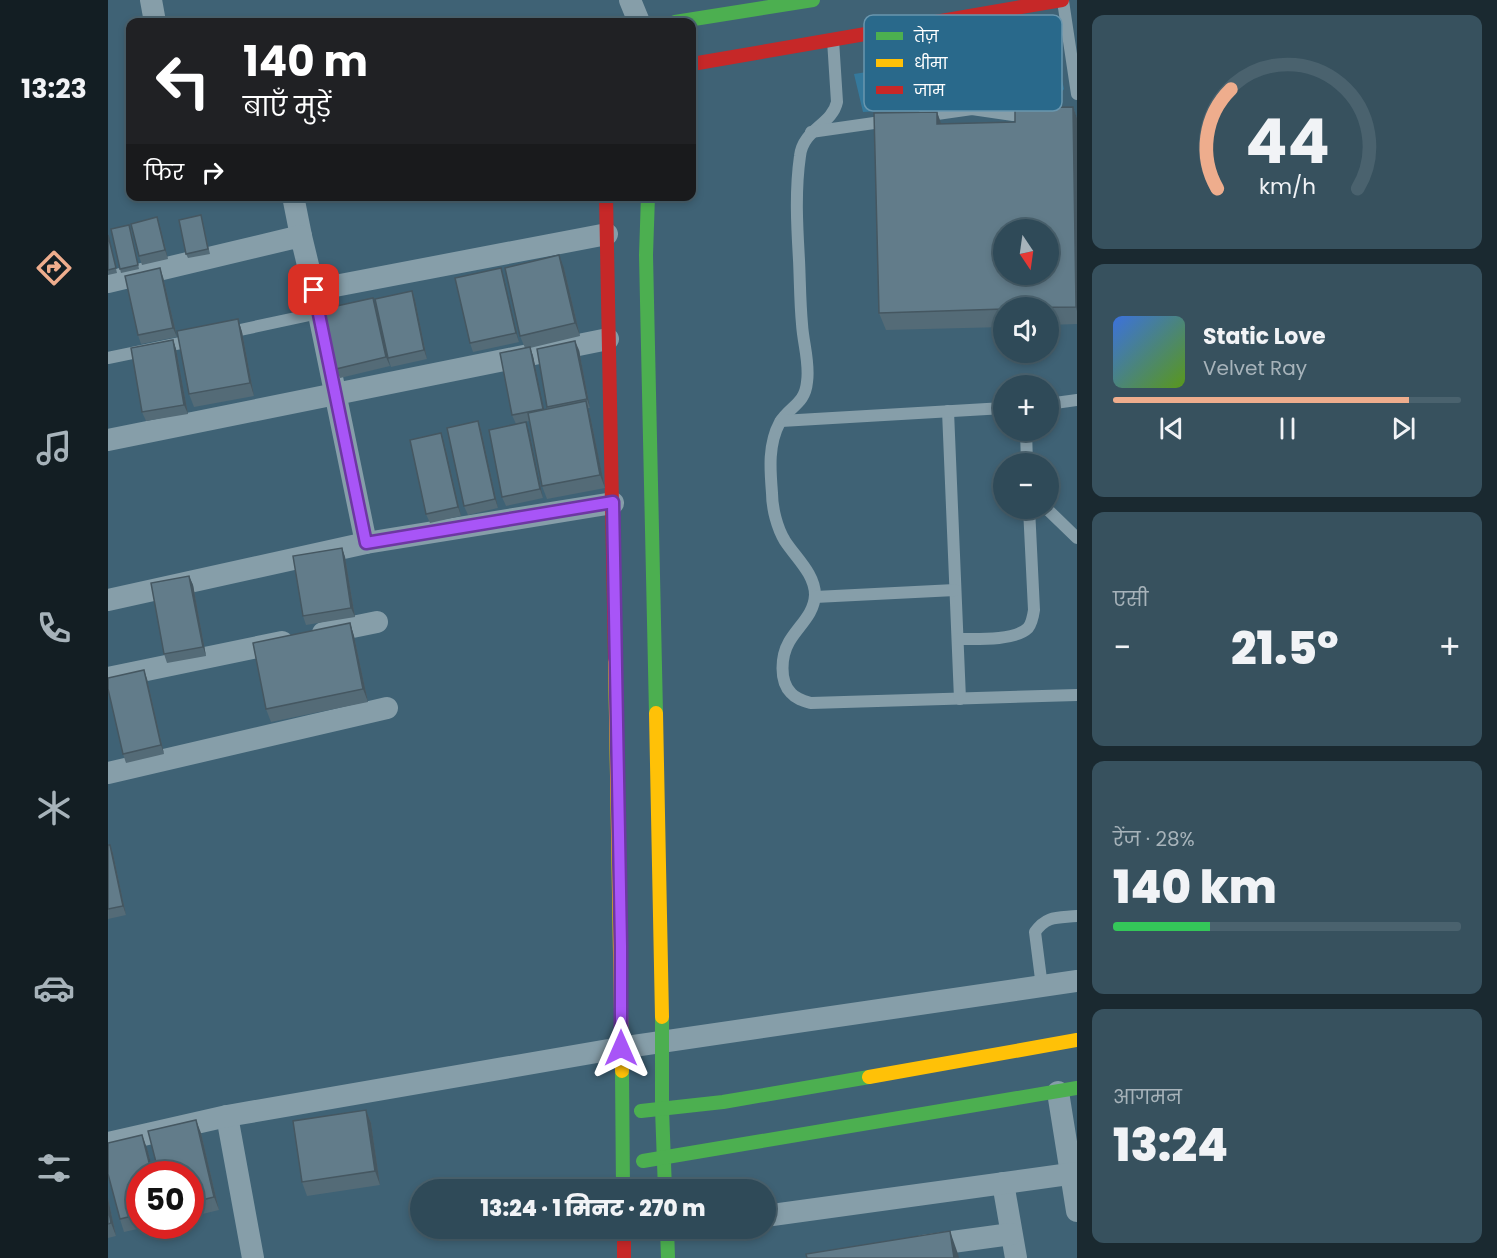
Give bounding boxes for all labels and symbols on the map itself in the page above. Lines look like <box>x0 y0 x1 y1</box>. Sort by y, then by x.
legend <box>864 15 1062 111</box>
text: तेज़ <box>913 25 939 48</box>
text: धीमा <box>914 52 949 75</box>
text: जाम <box>913 79 945 102</box>
north arrow <box>993 219 1059 285</box>
pin <box>288 264 339 315</box>
position arrow <box>589 1016 653 1080</box>
speed limit sign: 50 <box>126 1161 204 1239</box>

